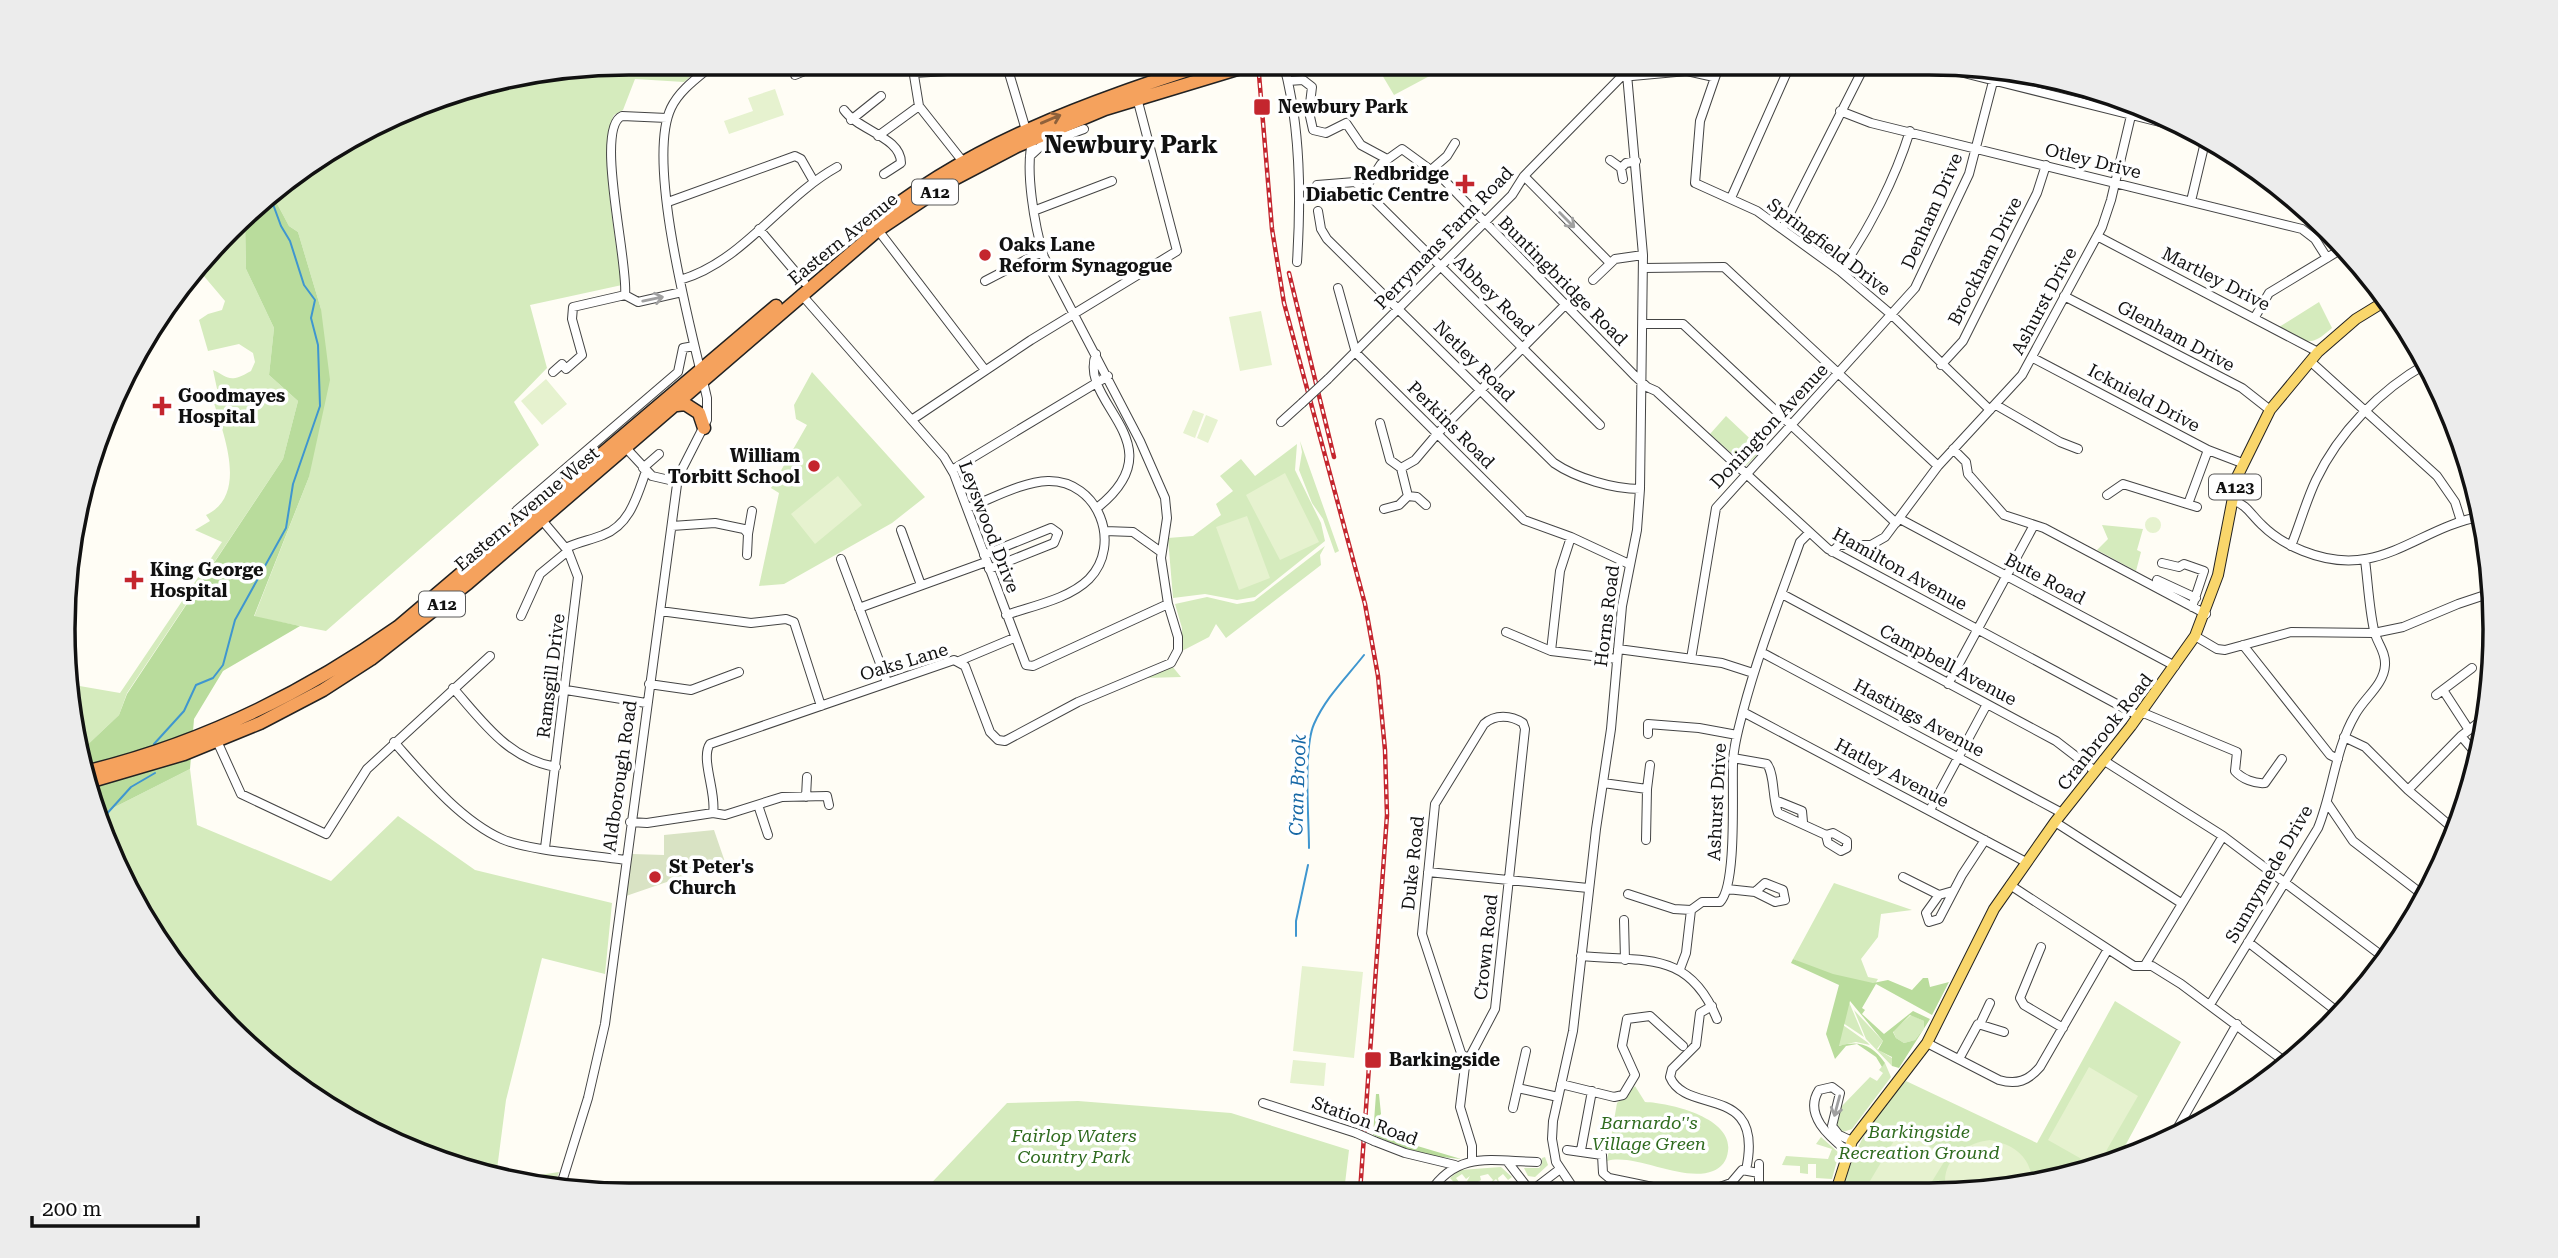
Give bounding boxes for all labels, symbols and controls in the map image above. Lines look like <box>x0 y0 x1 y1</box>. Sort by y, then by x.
place label: Newbury Park <box>1278 96 1409 117</box>
marker: Newbury Park <box>1252 97 1272 117</box>
one-way arrow <box>1040 111 1062 124</box>
district label: Newbury Park <box>1044 131 1218 159</box>
street label: Otley Drive <box>2043 138 2144 183</box>
street label: Denham Drive <box>1897 150 1967 272</box>
street label: Perrymans Farm Road <box>1370 162 1517 313</box>
place label: Redbridge Diabetic Centre <box>1306 163 1449 205</box>
marker: Redbridge Diabetic Centre <box>1455 174 1475 194</box>
road number: A12 <box>912 180 958 204</box>
street label: Eastern Avenue <box>784 188 902 289</box>
street label: Brockham Drive <box>1943 193 2026 328</box>
street label: Springfield Drive <box>1764 194 1895 300</box>
one-way arrow <box>1558 211 1575 228</box>
street label: Buntingbridge Road <box>1495 212 1633 350</box>
place label: Oaks Lane Reform Synagogue <box>999 234 1173 276</box>
street label: Martley Drive <box>2159 242 2274 315</box>
street label: Ashurst Drive <box>2007 244 2081 358</box>
marker: Oaks Lane Reform Synagogue <box>977 247 993 263</box>
street label: Abbey Road <box>1450 251 1539 341</box>
one-way arrow <box>641 291 664 305</box>
street label: Glenham Drive <box>2114 296 2239 375</box>
street label: Netley Road <box>1430 316 1519 406</box>
street label: Donington Avenue <box>1705 359 1832 492</box>
street label: Icknield Drive <box>2085 359 2204 436</box>
street label: Perkins Road <box>1403 377 1500 473</box>
place label: Goodmayes Hospital <box>178 385 285 427</box>
marker: Goodmayes Hospital <box>152 396 172 416</box>
street label: Eastern Avenue West <box>450 442 603 575</box>
place label: William Torbitt School <box>668 445 801 487</box>
marker: William Torbitt School <box>806 458 822 474</box>
street label: Leyswood Drive <box>955 458 1024 596</box>
road number: A123 <box>2209 474 2261 500</box>
street label: Hamilton Avenue <box>1829 523 1971 614</box>
street label: Bute Road <box>2001 549 2090 609</box>
place label: King George Hospital <box>150 559 264 601</box>
street label: Horns Road <box>1590 563 1623 668</box>
marker: King George Hospital <box>124 570 144 590</box>
road number: A12 <box>419 592 465 617</box>
street label: Ramsgill Drive <box>532 612 569 740</box>
street label: Campbell Avenue <box>1876 620 2021 710</box>
street label: Oaks Lane <box>857 638 951 685</box>
street label: Cranbrook Road <box>2052 669 2157 794</box>
street label: Hastings Avenue <box>1850 674 1988 761</box>
street label: Aldborough Road <box>598 698 641 853</box>
water label: Cran Brook <box>1284 733 1311 836</box>
street label: Hatley Avenue <box>1832 734 1953 811</box>
street label: Ashurst Drive <box>1703 742 1730 862</box>
street label: Sunnymede Drive <box>2221 801 2317 946</box>
street label: Duke Road <box>1397 814 1428 911</box>
place label: St Peter's Church <box>669 856 754 898</box>
marker: St Peter's Church <box>647 869 663 885</box>
street label: Crown Road <box>1470 893 1502 1001</box>
place label: Barkingside <box>1389 1049 1500 1070</box>
marker: Barkingside <box>1363 1050 1383 1070</box>
street label: Station Road <box>1309 1092 1421 1150</box>
one-way arrow <box>1830 1094 1843 1116</box>
park label: Barnardo''s Village Green <box>1592 1112 1706 1154</box>
park label: Barkingside Recreation Ground <box>1837 1121 2000 1163</box>
park label: Fairlop Waters Country Park <box>1010 1125 1137 1167</box>
scale bar <box>32 1184 198 1228</box>
text: 200 m <box>42 1197 102 1221</box>

